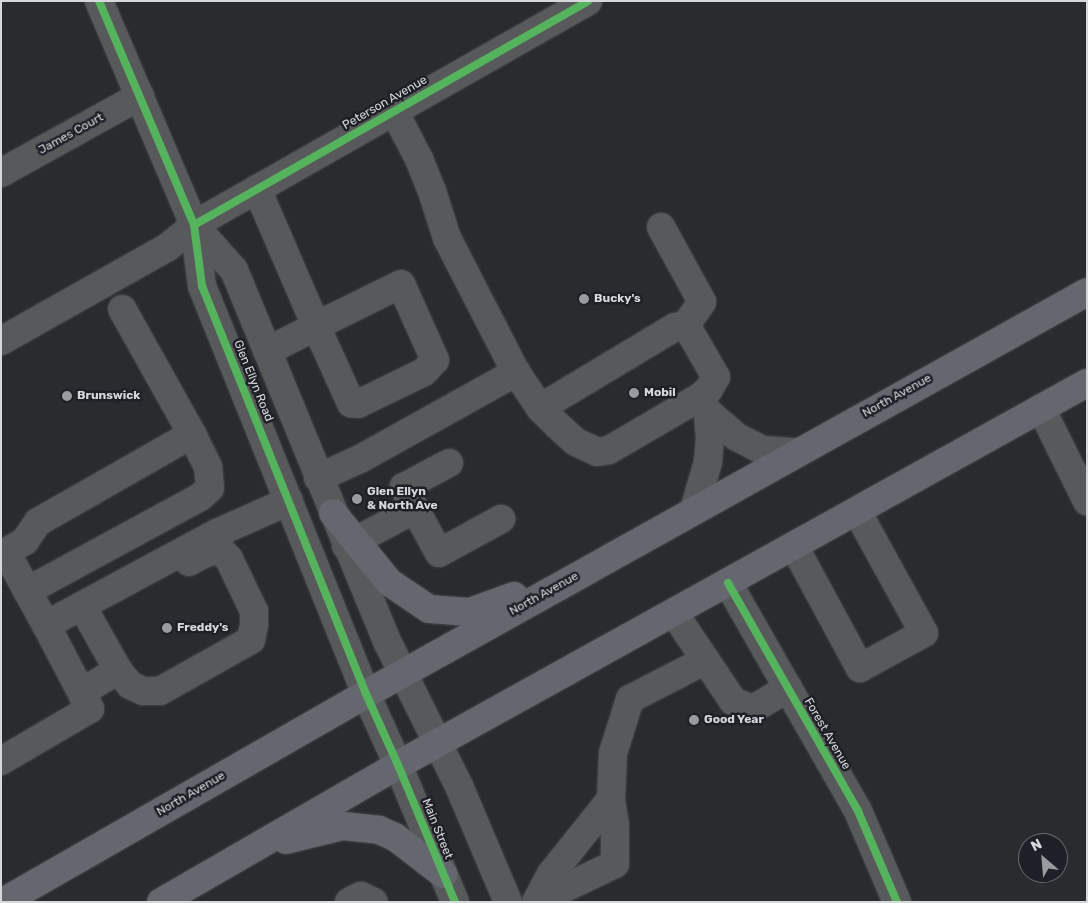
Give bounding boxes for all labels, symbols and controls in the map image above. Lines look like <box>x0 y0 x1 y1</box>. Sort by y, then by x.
street label: Peterson Avenue <box>340 73 430 133</box>
street label: James Court <box>36 110 106 158</box>
place label: Bucky's <box>594 292 641 306</box>
marker: Bucky's <box>578 293 590 305</box>
street label: Glen Ellyn Road <box>230 338 276 424</box>
street label: North Avenue <box>860 371 934 421</box>
place label: Mobil <box>644 386 676 400</box>
marker: Mobil <box>628 387 640 399</box>
place label: Brunswick <box>77 389 140 403</box>
marker: Brunswick <box>61 390 73 402</box>
place label: Glen Ellyn & North Ave <box>367 485 438 513</box>
marker: Glen Ellyn & North Ave <box>351 493 363 505</box>
street label: North Avenue <box>507 569 581 619</box>
place label: Freddy's <box>177 621 228 635</box>
marker: Freddy's <box>161 622 173 634</box>
street label: Forest Avenue <box>801 695 853 773</box>
place label: Good Year <box>704 713 764 727</box>
marker: Good Year <box>688 714 700 726</box>
street label: North Avenue <box>154 769 228 819</box>
street label: Main Street <box>418 797 456 861</box>
north arrow <box>1018 833 1068 883</box>
text: N <box>1028 835 1045 855</box>

